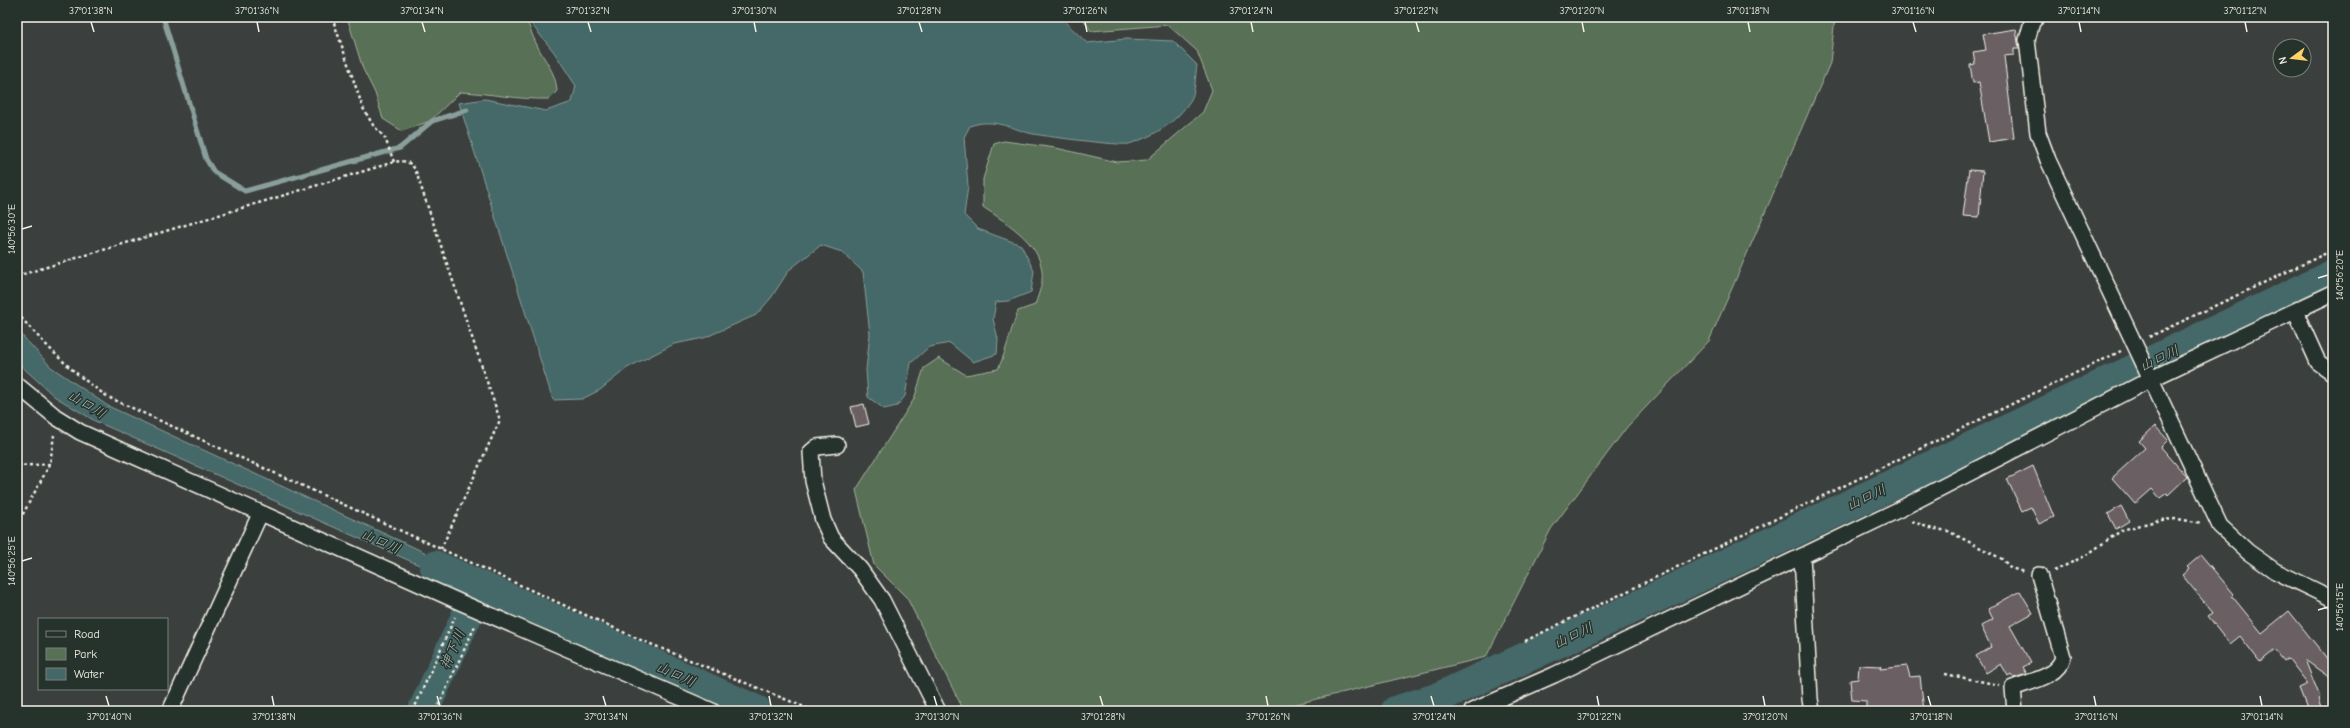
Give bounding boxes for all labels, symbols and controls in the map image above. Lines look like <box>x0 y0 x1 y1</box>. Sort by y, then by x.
text: 37°01'38"N <box>69 5 113 17</box>
text: 37°01'36"N <box>235 5 279 17</box>
text: 37°01'34"N <box>400 5 444 17</box>
text: 37°01'32"N <box>566 5 610 17</box>
text: 37°01'30"N <box>732 5 776 17</box>
text: 37°01'28"N <box>897 5 941 17</box>
text: 37°01'26"N <box>1063 5 1107 17</box>
text: 37°01'24"N <box>1229 5 1273 17</box>
text: 37°01'22"N <box>1394 5 1438 17</box>
text: 37°01'20"N <box>1560 5 1604 17</box>
text: 37°01'18"N <box>1727 5 1769 17</box>
text: 37°01'16"N <box>1892 5 1934 17</box>
text: 37°01'14"N <box>2058 5 2100 17</box>
text: 37°01'12"N <box>2224 5 2266 17</box>
north arrow <box>2272 38 2312 78</box>
text: N <box>2276 55 2290 66</box>
text: 140°56'30"E <box>6 204 18 254</box>
text: 140°56'20"E <box>2334 250 2346 300</box>
water label: 山口川 <box>2137 342 2182 375</box>
water label: 山口川 <box>64 386 109 423</box>
water label: 山口川 <box>1844 481 1889 514</box>
water label: 山口川 <box>358 525 403 558</box>
text: 140°56'25"E <box>6 536 18 586</box>
text: 140°56'15"E <box>2334 583 2346 631</box>
legend <box>38 618 168 690</box>
water label: 山口川 <box>1551 619 1596 652</box>
text: Road <box>74 627 100 641</box>
water label: 神下川 <box>436 627 469 672</box>
text: Park <box>74 647 97 661</box>
water label: 山口川 <box>653 658 698 691</box>
text: Water <box>74 667 104 681</box>
text: 37°01'40"N <box>87 711 131 723</box>
text: 37°01'38"N <box>252 711 296 723</box>
text: 37°01'36"N <box>418 711 462 723</box>
text: 37°01'34"N <box>584 711 628 723</box>
text: 37°01'32"N <box>749 711 793 723</box>
text: 37°01'30"N <box>915 711 959 723</box>
text: 37°01'28"N <box>1081 711 1125 723</box>
text: 37°01'26"N <box>1246 711 1290 723</box>
text: 37°01'24"N <box>1412 711 1456 723</box>
text: 37°01'22"N <box>1577 711 1621 723</box>
text: 37°01'20"N <box>1743 711 1787 723</box>
text: 37°01'18"N <box>1910 711 1952 723</box>
text: 37°01'16"N <box>2075 711 2117 723</box>
text: 37°01'14"N <box>2241 711 2283 723</box>

